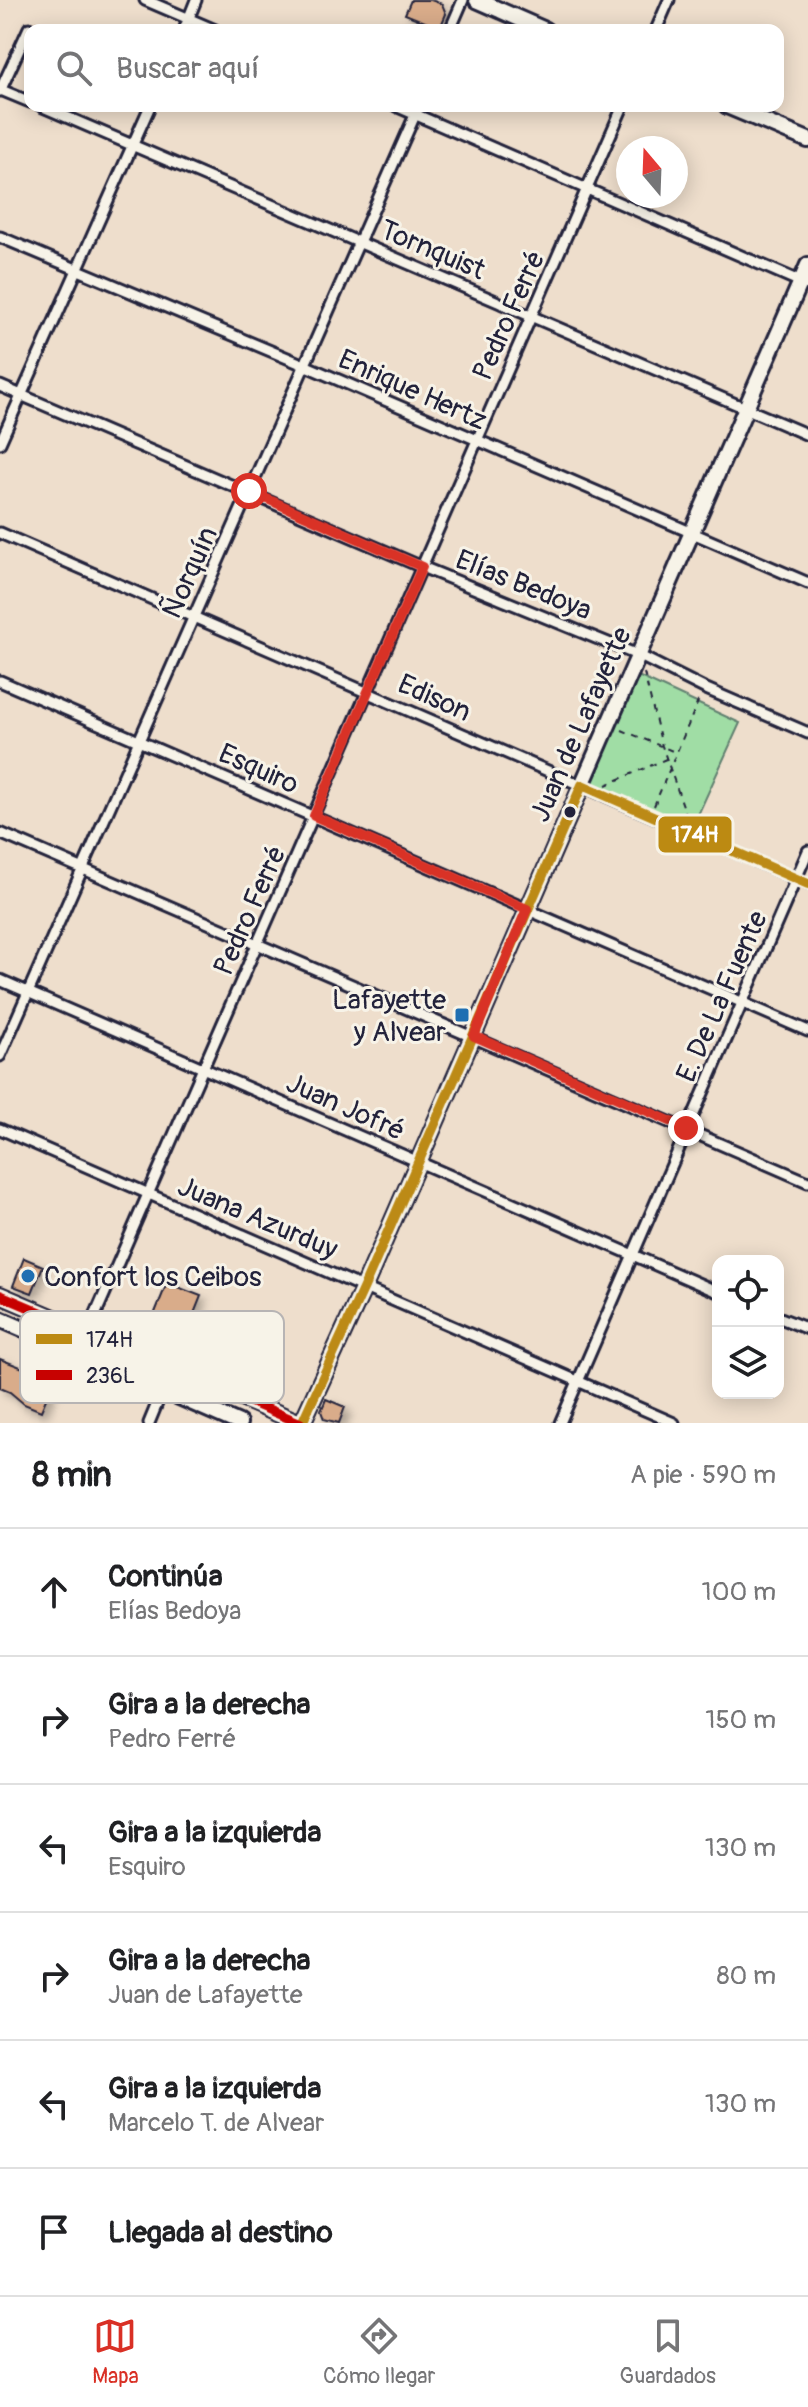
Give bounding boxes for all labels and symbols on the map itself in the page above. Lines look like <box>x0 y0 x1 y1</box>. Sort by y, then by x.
north arrow <box>616 136 688 208</box>
street label: Tornquist <box>374 213 491 288</box>
street label: Pedro Ferré <box>465 245 553 386</box>
street label: Enrique Hertz <box>333 342 492 439</box>
route start <box>231 473 267 509</box>
street label: Ñorquín <box>155 521 226 624</box>
street label: Elías Bedoya <box>450 542 597 628</box>
street label: Juan de Lafayette <box>523 622 640 827</box>
street label: Edison <box>392 667 476 730</box>
street label: Esquiro <box>213 736 304 802</box>
unlabelled marker <box>562 804 578 820</box>
line badge: 174H <box>657 815 733 854</box>
text: 174H <box>672 821 719 849</box>
street label: Pedro Ferré <box>206 840 294 981</box>
street label: E. De La Fuente <box>669 905 776 1088</box>
place label: Lafayette y Alvear <box>332 983 446 1050</box>
marker: Lafayette y Alvear <box>453 1006 471 1024</box>
street label: Juan Jofré <box>281 1066 410 1149</box>
route end <box>668 1110 704 1146</box>
street label: Juana Azurduy <box>172 1169 343 1268</box>
place label: Confort los Ceibos <box>44 1260 262 1295</box>
marker: Confort los Ceibos <box>19 1267 37 1285</box>
legend <box>20 1311 284 1403</box>
text: 174H <box>86 1326 133 1354</box>
text: 236L <box>86 1362 135 1390</box>

